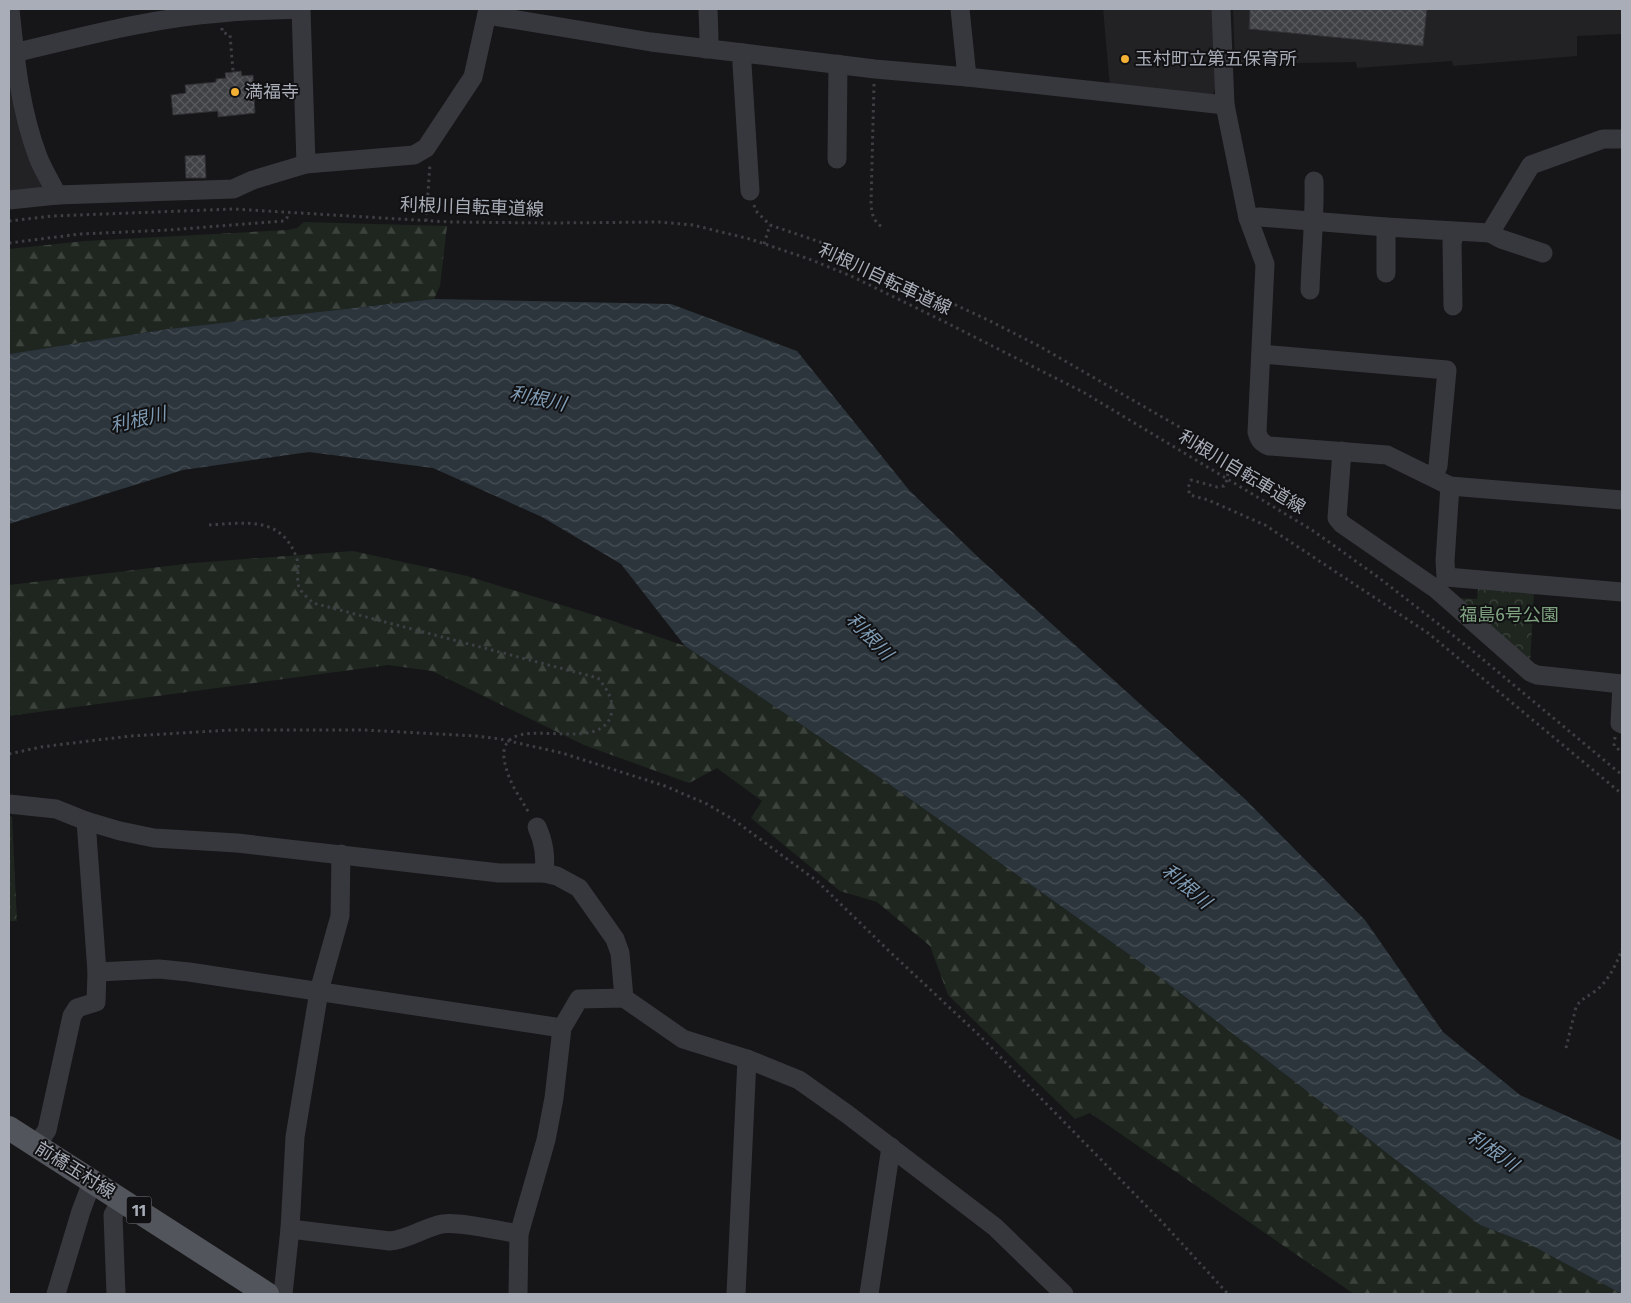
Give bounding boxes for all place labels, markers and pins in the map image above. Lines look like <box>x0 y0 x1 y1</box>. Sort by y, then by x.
place label: 玉村町立第五保育所 <box>1135 48 1297 70</box>
marker: 玉村町立第五保育所 <box>1119 53 1131 65</box>
place label: 満福寺 <box>245 81 299 103</box>
marker: 満福寺 <box>229 86 241 98</box>

